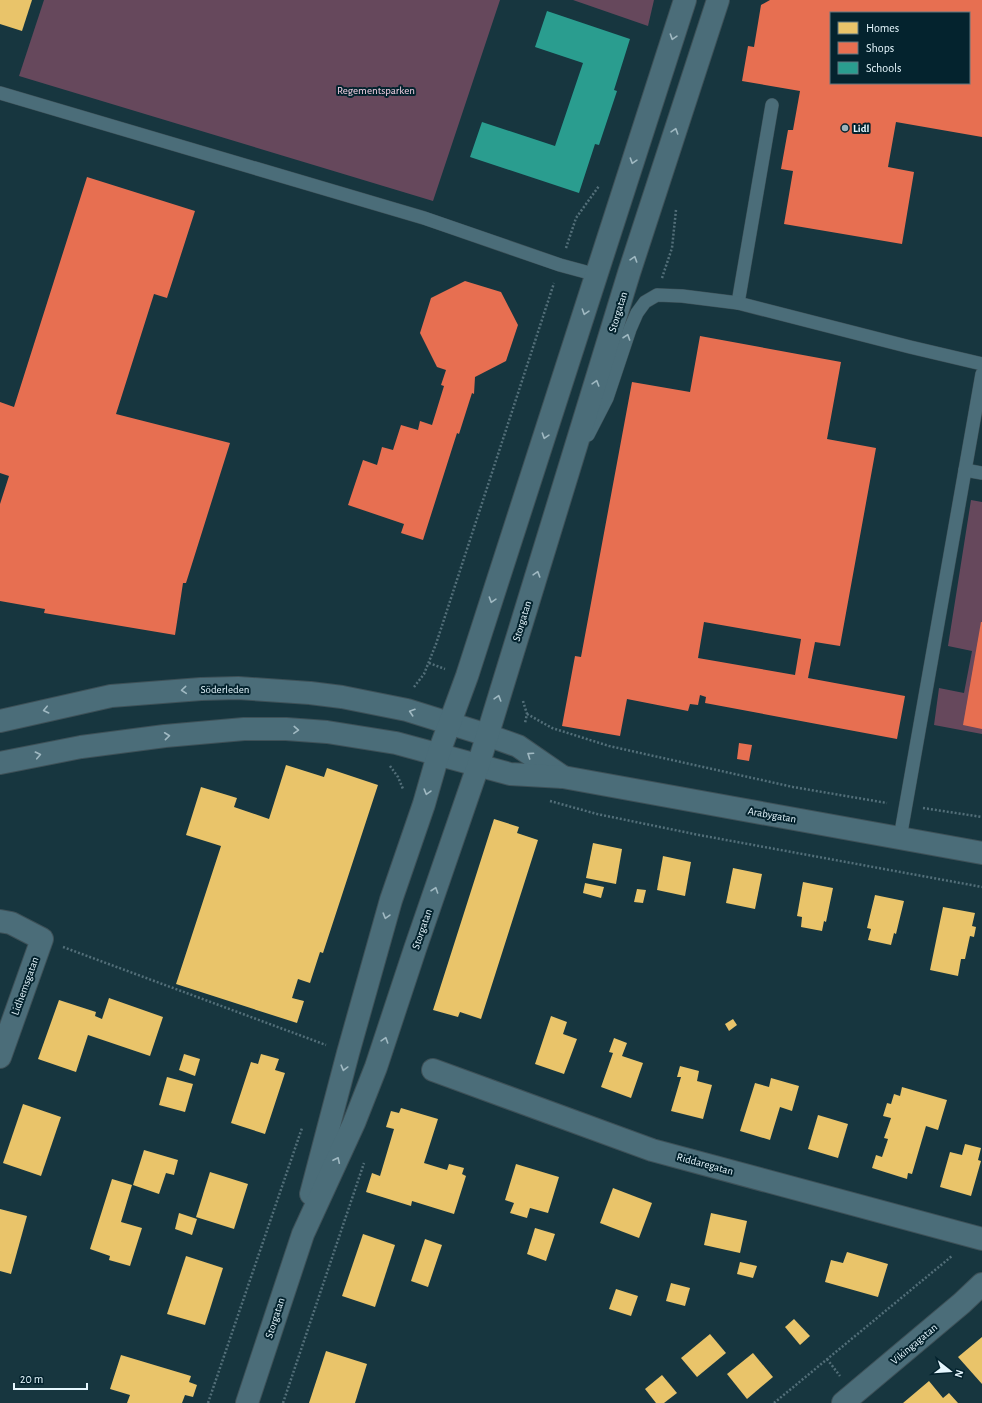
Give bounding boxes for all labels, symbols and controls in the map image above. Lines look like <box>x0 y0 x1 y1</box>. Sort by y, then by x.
legend <box>830 12 970 84</box>
text: Homes <box>866 22 899 34</box>
one-way arrow <box>669 33 678 40</box>
text: Shops <box>866 42 894 54</box>
text: Schools <box>866 62 901 74</box>
park label: Regementsparken <box>337 85 415 96</box>
marker: Lidl <box>840 123 850 133</box>
place label: Lidl <box>853 123 869 134</box>
one-way arrow <box>671 128 679 135</box>
one-way arrow <box>630 157 638 164</box>
one-way arrow <box>629 255 638 262</box>
street label: Storgatan <box>607 290 629 334</box>
one-way arrow <box>581 309 589 316</box>
one-way arrow <box>622 334 631 341</box>
one-way arrow <box>591 379 600 386</box>
one-way arrow <box>541 432 549 439</box>
one-way arrow <box>532 571 541 578</box>
one-way arrow <box>488 596 496 603</box>
street label: Storgatan <box>511 599 533 643</box>
street label: Söderleden <box>201 684 249 695</box>
one-way arrow <box>181 686 187 695</box>
one-way arrow <box>493 695 502 702</box>
one-way arrow <box>43 705 50 714</box>
one-way arrow <box>409 708 416 717</box>
one-way arrow <box>293 726 299 734</box>
one-way arrow <box>164 732 170 741</box>
one-way arrow <box>35 752 41 760</box>
one-way arrow <box>528 753 535 760</box>
one-way arrow <box>423 788 432 795</box>
street label: Arabygatan <box>747 805 797 825</box>
one-way arrow <box>430 887 439 894</box>
street label: Storgatan <box>410 907 434 951</box>
one-way arrow <box>383 912 391 919</box>
street label: Lidhemsgatan <box>9 955 41 1017</box>
one-way arrow <box>380 1037 389 1044</box>
one-way arrow <box>340 1064 349 1071</box>
street label: Riddaregatan <box>676 1151 734 1177</box>
one-way arrow <box>332 1157 340 1165</box>
street label: Storgatan <box>263 1296 287 1340</box>
street label: Vikingagatan <box>889 1321 939 1367</box>
north arrow <box>930 1351 970 1391</box>
scale bar <box>14 1365 87 1391</box>
text: N <box>953 1369 965 1379</box>
text: 20 m <box>20 1373 43 1385</box>

